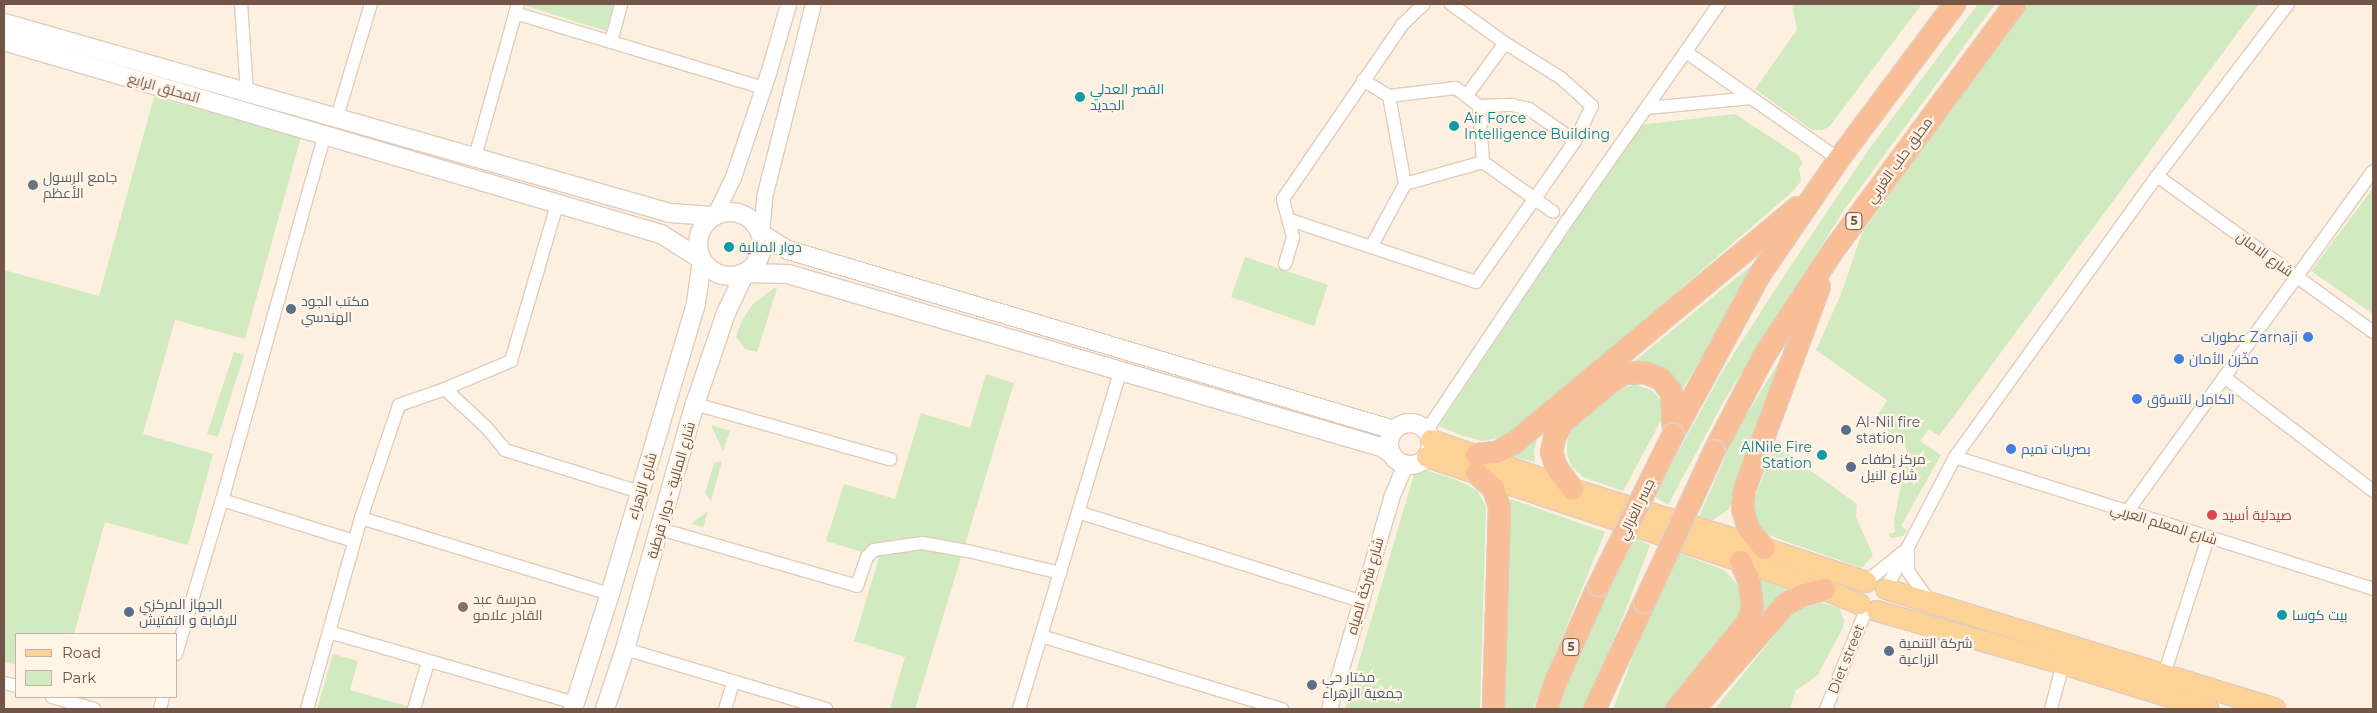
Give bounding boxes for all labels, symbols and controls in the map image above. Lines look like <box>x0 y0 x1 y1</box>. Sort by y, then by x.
street label: المحلق الرابع <box>126 70 202 106</box>
place label: القصر العدلي الجديد <box>1090 81 1164 114</box>
marker: القصر العدلي الجديد <box>1074 91 1086 103</box>
place label: Air Force Intelligence Building <box>1464 110 1610 142</box>
street label: محلق حلب الغربي <box>1862 114 1936 206</box>
marker: Air Force Intelligence Building <box>1448 120 1460 132</box>
place label: جامع الرسول الأعظم <box>43 169 117 202</box>
marker: جامع الرسول الأعظم <box>27 179 39 191</box>
road number: 5 <box>1845 212 1863 230</box>
street label: شارع الامان <box>2233 228 2297 280</box>
place label: دوار المالية <box>739 239 802 255</box>
marker: دوار المالية <box>723 241 735 253</box>
place label: مكتب الجود الهندسي <box>301 293 369 326</box>
marker: مكتب الجود الهندسي <box>285 303 297 315</box>
place label: عطورات Zarnaji <box>2201 329 2298 345</box>
marker: عطورات Zarnaji <box>2302 331 2314 343</box>
place label: مخّزن الأمان <box>2189 351 2259 367</box>
marker: مخّزن الأمان <box>2173 353 2185 365</box>
place label: الكامل للتسوّق <box>2147 391 2235 407</box>
marker: الكامل للتسوّق <box>2131 393 2143 405</box>
place label: Al-Nil fire station <box>1856 414 1920 447</box>
street label: شارع المالية - دوار قرطبة <box>643 420 699 560</box>
marker: Al-Nil fire station <box>1840 424 1852 436</box>
place label: AlNile Fire Station <box>1741 439 1812 472</box>
place label: بصريات تميم <box>2021 441 2091 457</box>
marker: بصريات تميم <box>2005 443 2017 455</box>
marker: AlNile Fire Station <box>1816 449 1828 461</box>
street label: شارع الزهراء <box>624 450 660 522</box>
place label: مركز إطفاء شارع النيل <box>1861 451 1926 484</box>
marker: مركز إطفاء شارع النيل <box>1845 461 1857 473</box>
street label: جسر الغزالي <box>1614 476 1658 542</box>
street label: شارع المعلم العربي <box>2109 500 2219 548</box>
place label: صيدلية أسيد <box>2222 507 2292 523</box>
marker: صيدلية أسيد <box>2206 509 2218 521</box>
street label: شارع شركة المياه <box>1343 535 1387 637</box>
place label: مدرسة عبد القادر علامو <box>473 591 543 624</box>
place label: الجهاز المركزي للرقابة و التفتيش <box>139 596 237 628</box>
marker: مدرسة عبد القادر علامو <box>457 601 469 613</box>
marker: الجهاز المركزي للرقابة و التفتيش <box>123 606 135 618</box>
place label: بيت كوسا <box>2292 607 2348 623</box>
marker: بيت كوسا <box>2276 609 2288 621</box>
street label: Diet street <box>1824 622 1868 696</box>
legend <box>15 633 178 698</box>
place label: شركة التنمية الزراعية <box>1899 635 1973 668</box>
road number: 5 <box>1562 638 1580 656</box>
text: Road <box>62 643 101 662</box>
marker: شركة التنمية الزراعية <box>1883 645 1895 657</box>
text: Park <box>62 668 96 687</box>
place label: مختار حي جمعية الزهراء <box>1322 669 1403 702</box>
marker: مختار حي جمعية الزهراء <box>1306 679 1318 691</box>

